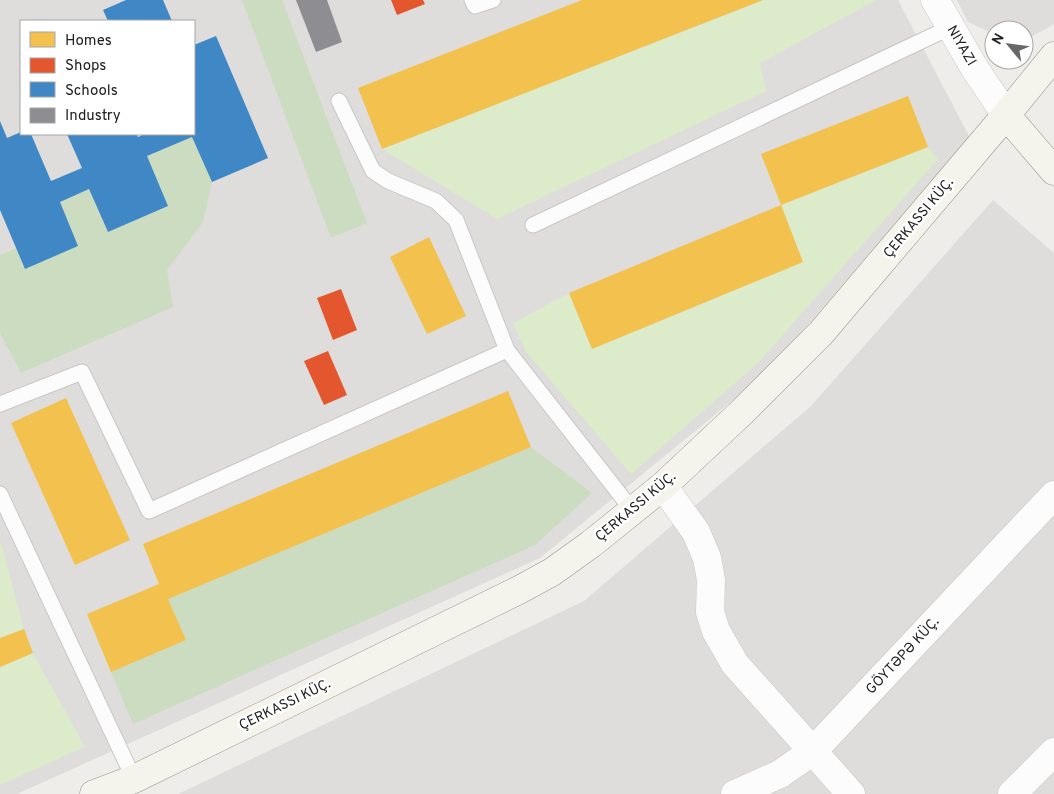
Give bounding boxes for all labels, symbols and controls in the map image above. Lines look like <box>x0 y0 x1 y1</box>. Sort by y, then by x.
legend <box>20 20 195 135</box>
north arrow <box>984 20 1034 70</box>
street label: NIYAZI <box>943 23 979 69</box>
text: N <box>989 31 1009 48</box>
text: Homes <box>65 32 112 51</box>
text: Shops <box>65 57 106 76</box>
text: Schools <box>65 82 118 101</box>
text: Industry <box>65 107 121 126</box>
street label: ÇERKASSI KÜÇ. <box>880 174 958 262</box>
street label: ÇERKASSI KÜÇ. <box>592 468 680 546</box>
street label: GÖYTƏPƏ KÜÇ. <box>862 613 943 698</box>
street label: ÇERKASSI KÜÇ. <box>236 675 334 735</box>

